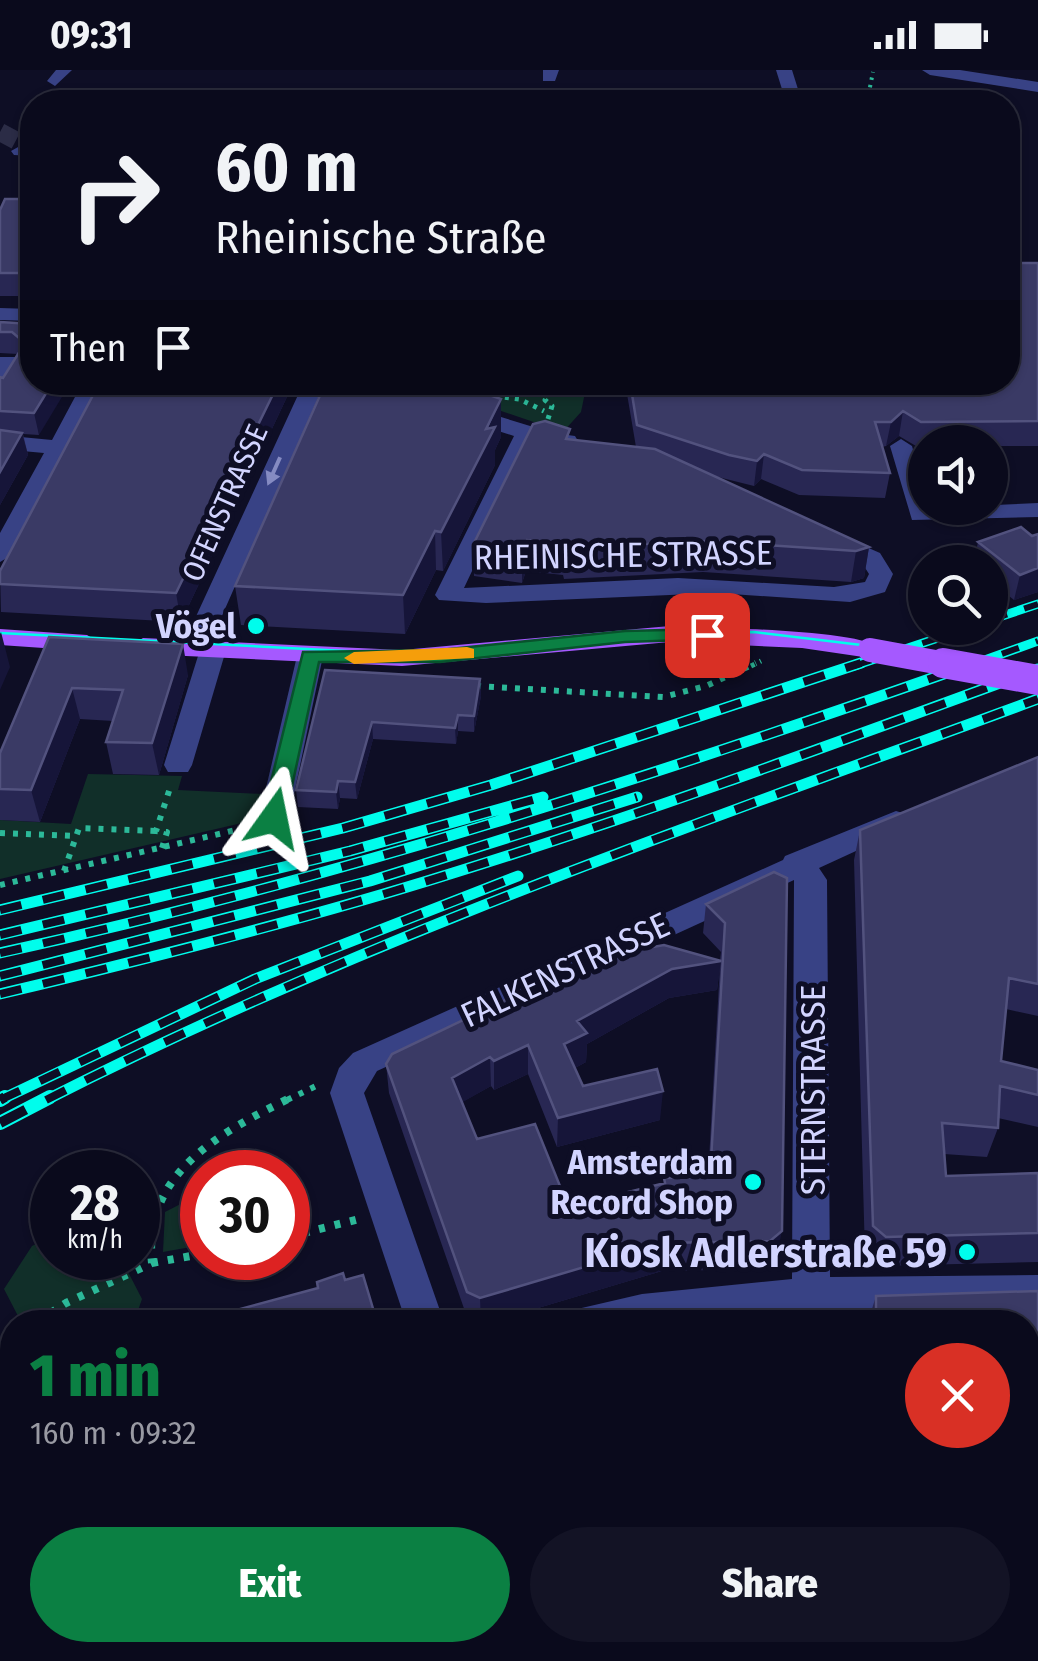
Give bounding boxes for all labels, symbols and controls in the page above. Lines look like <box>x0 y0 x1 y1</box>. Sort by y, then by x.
text: 09:31 <box>50 12 133 58</box>
text: 60 m <box>215 126 358 210</box>
icon: right <box>50 130 180 260</box>
text: Rheinische Straße <box>215 211 547 265</box>
icon: arrive <box>146 320 201 375</box>
text: Then <box>50 325 126 371</box>
street label: OFENSTRASSE <box>174 419 276 587</box>
map controls <box>908 425 1008 645</box>
button: sound <box>908 425 1008 525</box>
one-way arrow <box>266 457 283 486</box>
street label: RHEINISCHE STRASSE <box>474 531 772 579</box>
button: search <box>908 545 1008 645</box>
pin <box>665 593 750 678</box>
place label: Vögel <box>155 605 236 647</box>
icon: arrive <box>680 608 735 663</box>
marker: Vögel <box>245 615 267 637</box>
position arrow <box>222 766 326 870</box>
street label: FALKENSTRASSE <box>454 903 676 1037</box>
street label: STERNSTRASSE <box>792 985 834 1195</box>
place label: Amsterdam Record Shop <box>550 1141 733 1223</box>
speed limit sign: 30 <box>180 1150 310 1280</box>
marker: Amsterdam Record Shop <box>742 1171 764 1193</box>
text: 28 <box>70 1173 120 1233</box>
text: km/h <box>67 1225 123 1255</box>
place label: Kiosk Adlerstraße 59 <box>584 1228 947 1278</box>
marker: Kiosk Adlerstraße 59 <box>956 1241 978 1263</box>
text: 1 min <box>30 1340 161 1412</box>
button: close <box>905 1343 1010 1448</box>
text: 160 m · 09:32 <box>30 1414 196 1452</box>
button: Exit <box>30 1527 510 1642</box>
button: Share <box>530 1527 1010 1642</box>

